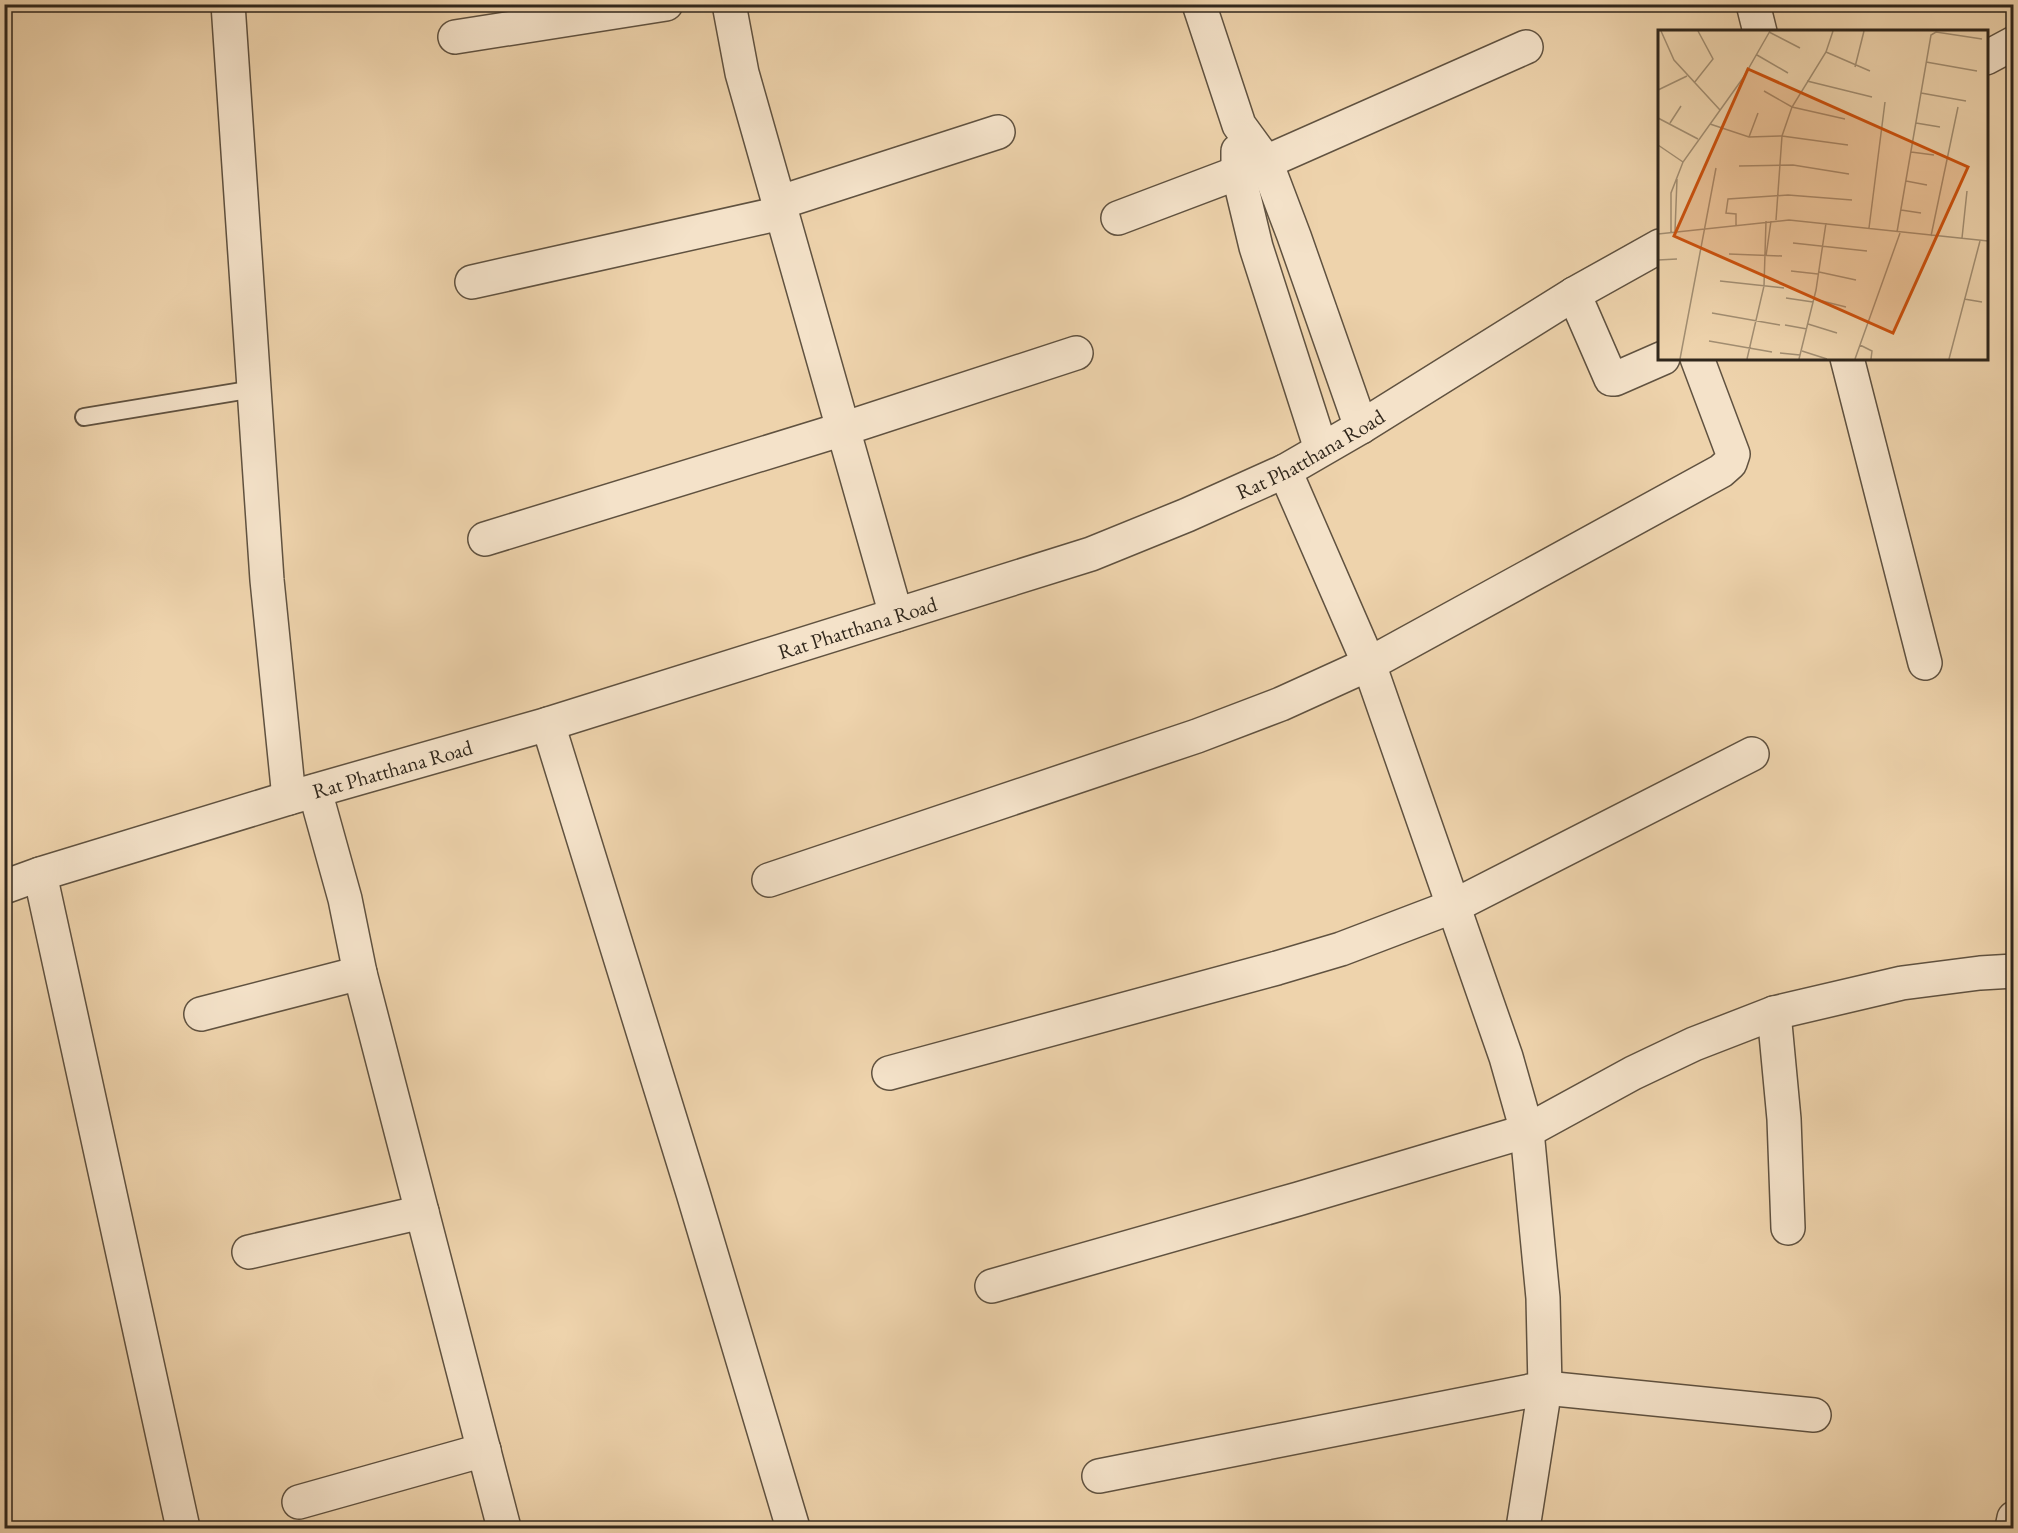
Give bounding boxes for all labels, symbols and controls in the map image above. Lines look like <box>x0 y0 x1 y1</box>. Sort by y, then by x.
inset map <box>1658 30 1988 360</box>
street label: Rat Phatthana Road <box>1232 402 1389 505</box>
street label: Rat Phatthana Road <box>774 590 940 665</box>
street label: Rat Phatthana Road <box>309 733 476 804</box>

